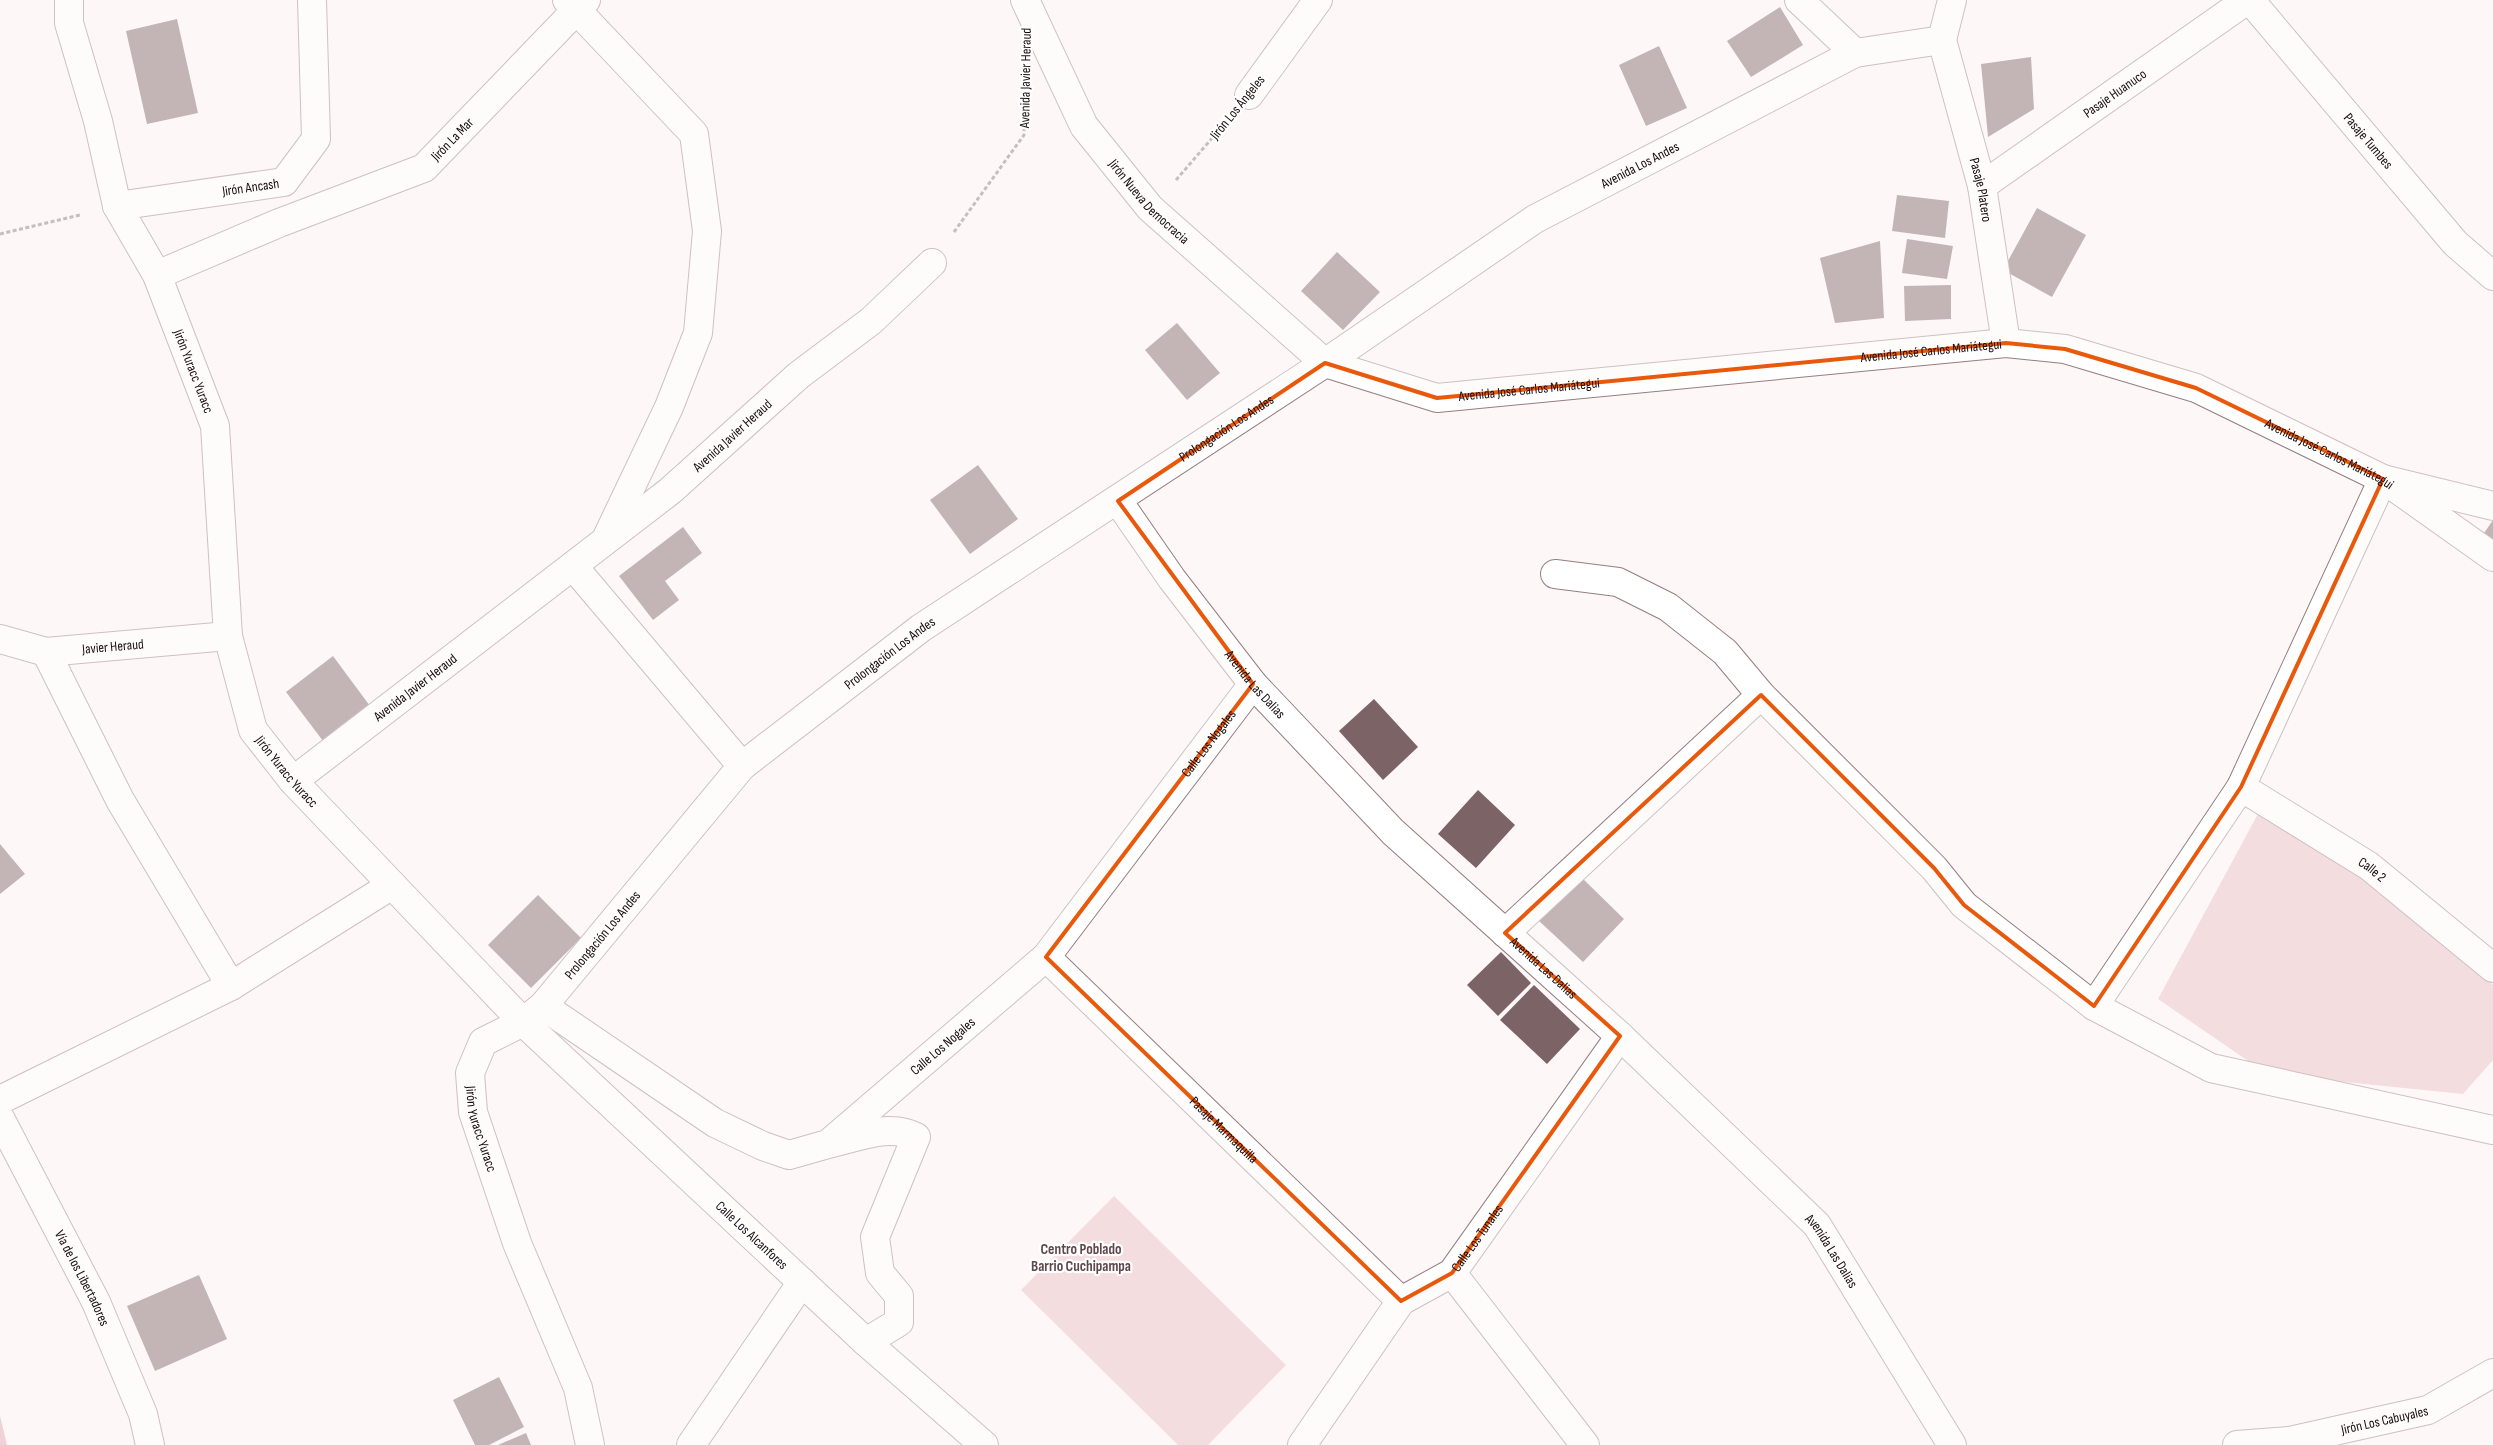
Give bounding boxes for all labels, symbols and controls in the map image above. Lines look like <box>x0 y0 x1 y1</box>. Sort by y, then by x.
street label: Avenida Javier Heraud <box>1016 27 1035 129</box>
street label: Pasaje Huanuco <box>2080 65 2150 121</box>
street label: Jirón Los Ángeles <box>1206 72 1269 144</box>
street label: Pasaje Tumbes <box>2340 110 2397 172</box>
street label: Jirón La Mar <box>427 114 477 165</box>
street label: Avenida Los Andes <box>1597 138 1682 193</box>
street label: Jirón Nueva Democracia <box>1104 155 1193 248</box>
street label: Pasaje Platero <box>1966 156 1995 223</box>
street label: Jirón Ancash <box>220 175 280 200</box>
street label: Jirón Yuracc Yuracc <box>169 326 217 416</box>
street label: Avenida José Carlos Mariátegui <box>1859 335 2003 366</box>
street label: Avenida José Carlos Mariátegui <box>1457 374 1600 405</box>
street label: Prolongación Los Andes <box>1176 391 1277 466</box>
street label: Avenida Javier Heraud <box>688 396 776 476</box>
street label: Avenida José Carlos Mariátegui <box>2261 414 2397 493</box>
street label: Prolongación Los Andes <box>841 613 938 693</box>
street label: Javier Heraud <box>80 635 145 658</box>
street label: Avenida Las Dalias <box>1220 646 1289 722</box>
street label: Avenida Javier Heraud <box>370 650 461 726</box>
street label: Calle Los Nogales <box>1178 706 1240 780</box>
street label: Jirón Yuracc Yuracc <box>251 732 322 811</box>
street label: Calle 2 <box>2355 854 2390 886</box>
street label: Prolongación Los Andes <box>561 887 644 983</box>
street label: Avenida Las Dalias <box>1506 933 1581 1003</box>
street label: Calle Los Nogales <box>907 1014 979 1079</box>
street label: Jirón Yuracc Yuracc <box>462 1084 500 1174</box>
street label: Pasaje Marmaquilla <box>1186 1093 1262 1167</box>
street label: Calle Los Alcanfores <box>712 1198 791 1273</box>
street label: Calle Los Tunales <box>1448 1201 1507 1275</box>
street label: Avenida Las Dalias <box>1801 1210 1861 1291</box>
street label: Vía de los Libertadores <box>51 1227 113 1329</box>
district label: Centro Poblado Barrio Cuchipampa <box>1031 1240 1131 1276</box>
street label: Jirón Los Cabuyales <box>2338 1402 2430 1439</box>

